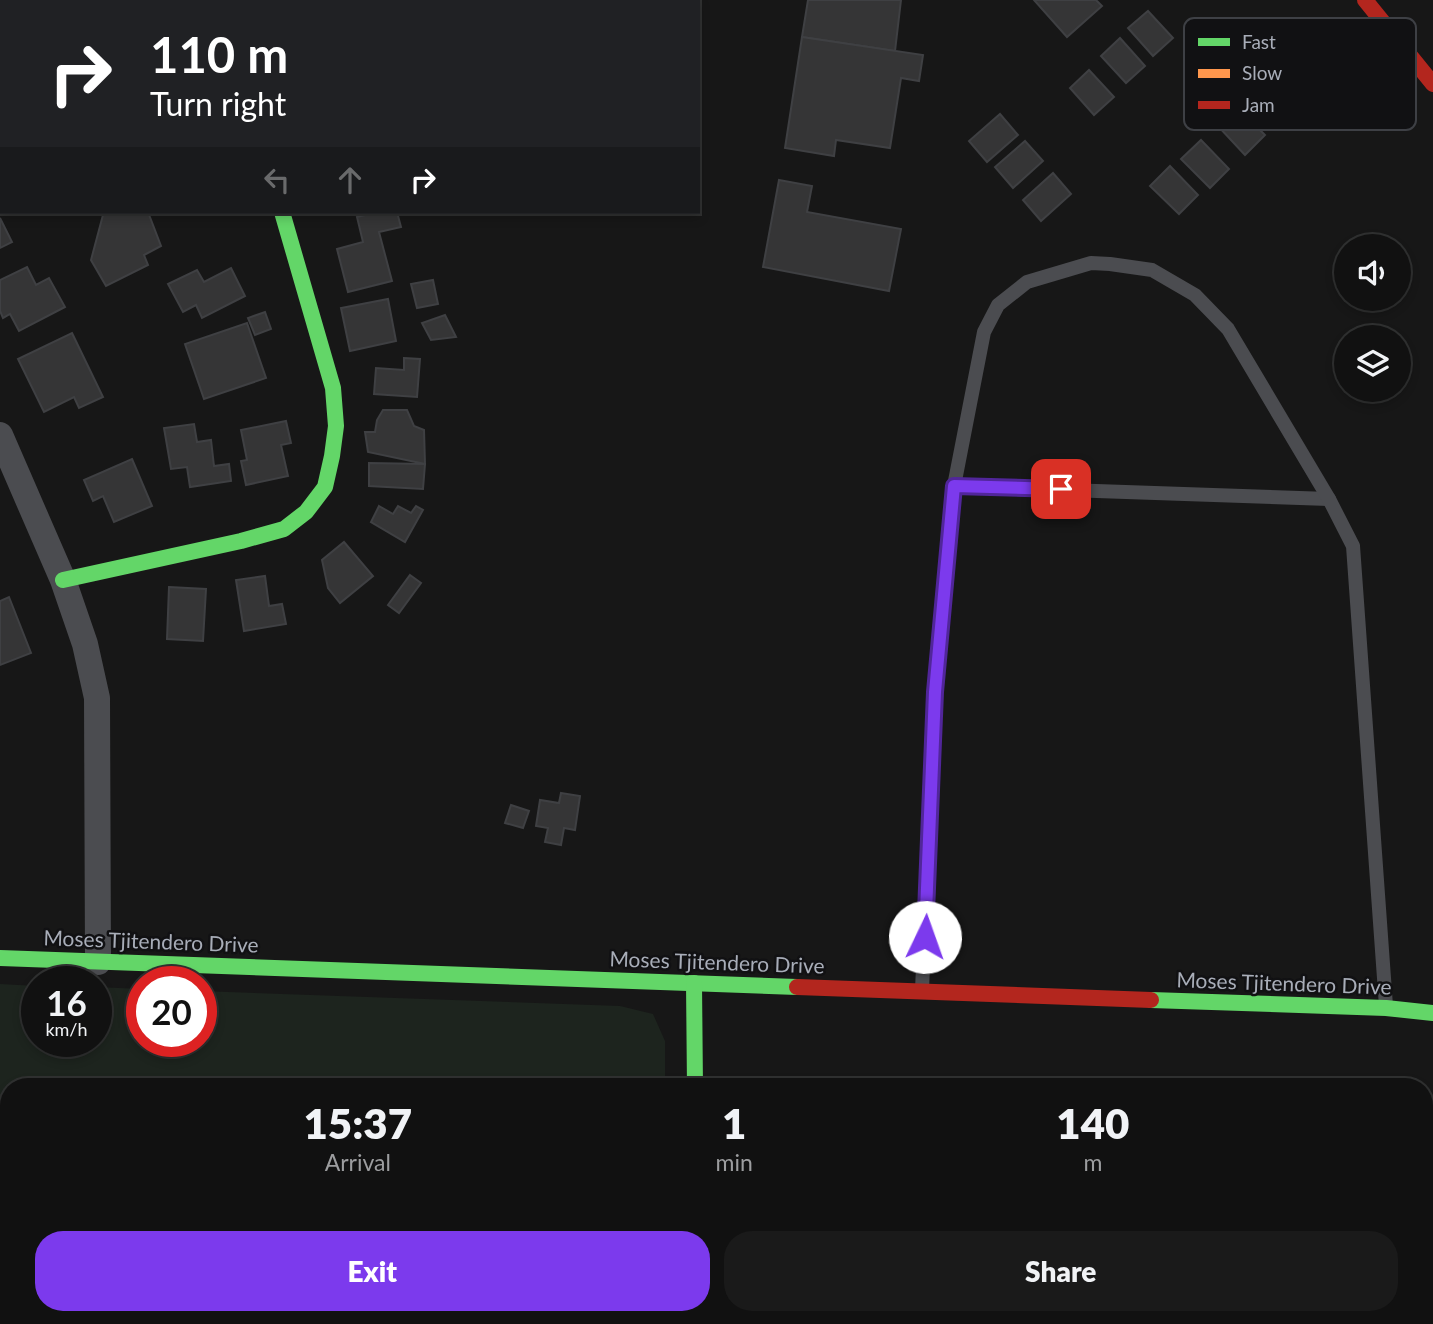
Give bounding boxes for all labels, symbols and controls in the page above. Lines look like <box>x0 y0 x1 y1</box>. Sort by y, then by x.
legend <box>1184 18 1416 130</box>
text: 110 m <box>150 25 288 83</box>
icon: right <box>35 28 126 119</box>
text: Fast <box>1242 30 1276 53</box>
text: Slow <box>1242 61 1282 84</box>
text: Turn right <box>150 84 286 123</box>
text: Jam <box>1242 93 1275 116</box>
icon: left <box>258 161 296 199</box>
icon: ahead <box>331 161 369 199</box>
icon: right <box>404 161 442 199</box>
map controls <box>1334 234 1411 402</box>
button: sound <box>1334 234 1411 311</box>
button: layers <box>1334 325 1411 402</box>
pin <box>1031 459 1091 519</box>
icon: arrive <box>1042 470 1080 508</box>
position arrow <box>888 900 962 974</box>
street label: Moses Tjitendero Drive <box>43 924 259 957</box>
street label: Moses Tjitendero Drive <box>609 945 825 978</box>
speed limit sign: 20 <box>126 966 217 1057</box>
street label: Moses Tjitendero Drive <box>1176 966 1392 999</box>
text: 16 <box>46 981 87 1023</box>
text: km/h <box>45 1018 88 1040</box>
text: 15:37 <box>304 1098 412 1148</box>
text: 1 <box>722 1098 746 1148</box>
text: 140 <box>1056 1098 1129 1148</box>
text: Arrival <box>325 1148 391 1176</box>
text: min <box>716 1148 753 1176</box>
text: m <box>1083 1148 1102 1176</box>
button: Exit <box>35 1231 710 1311</box>
button: Share <box>724 1231 1398 1311</box>

